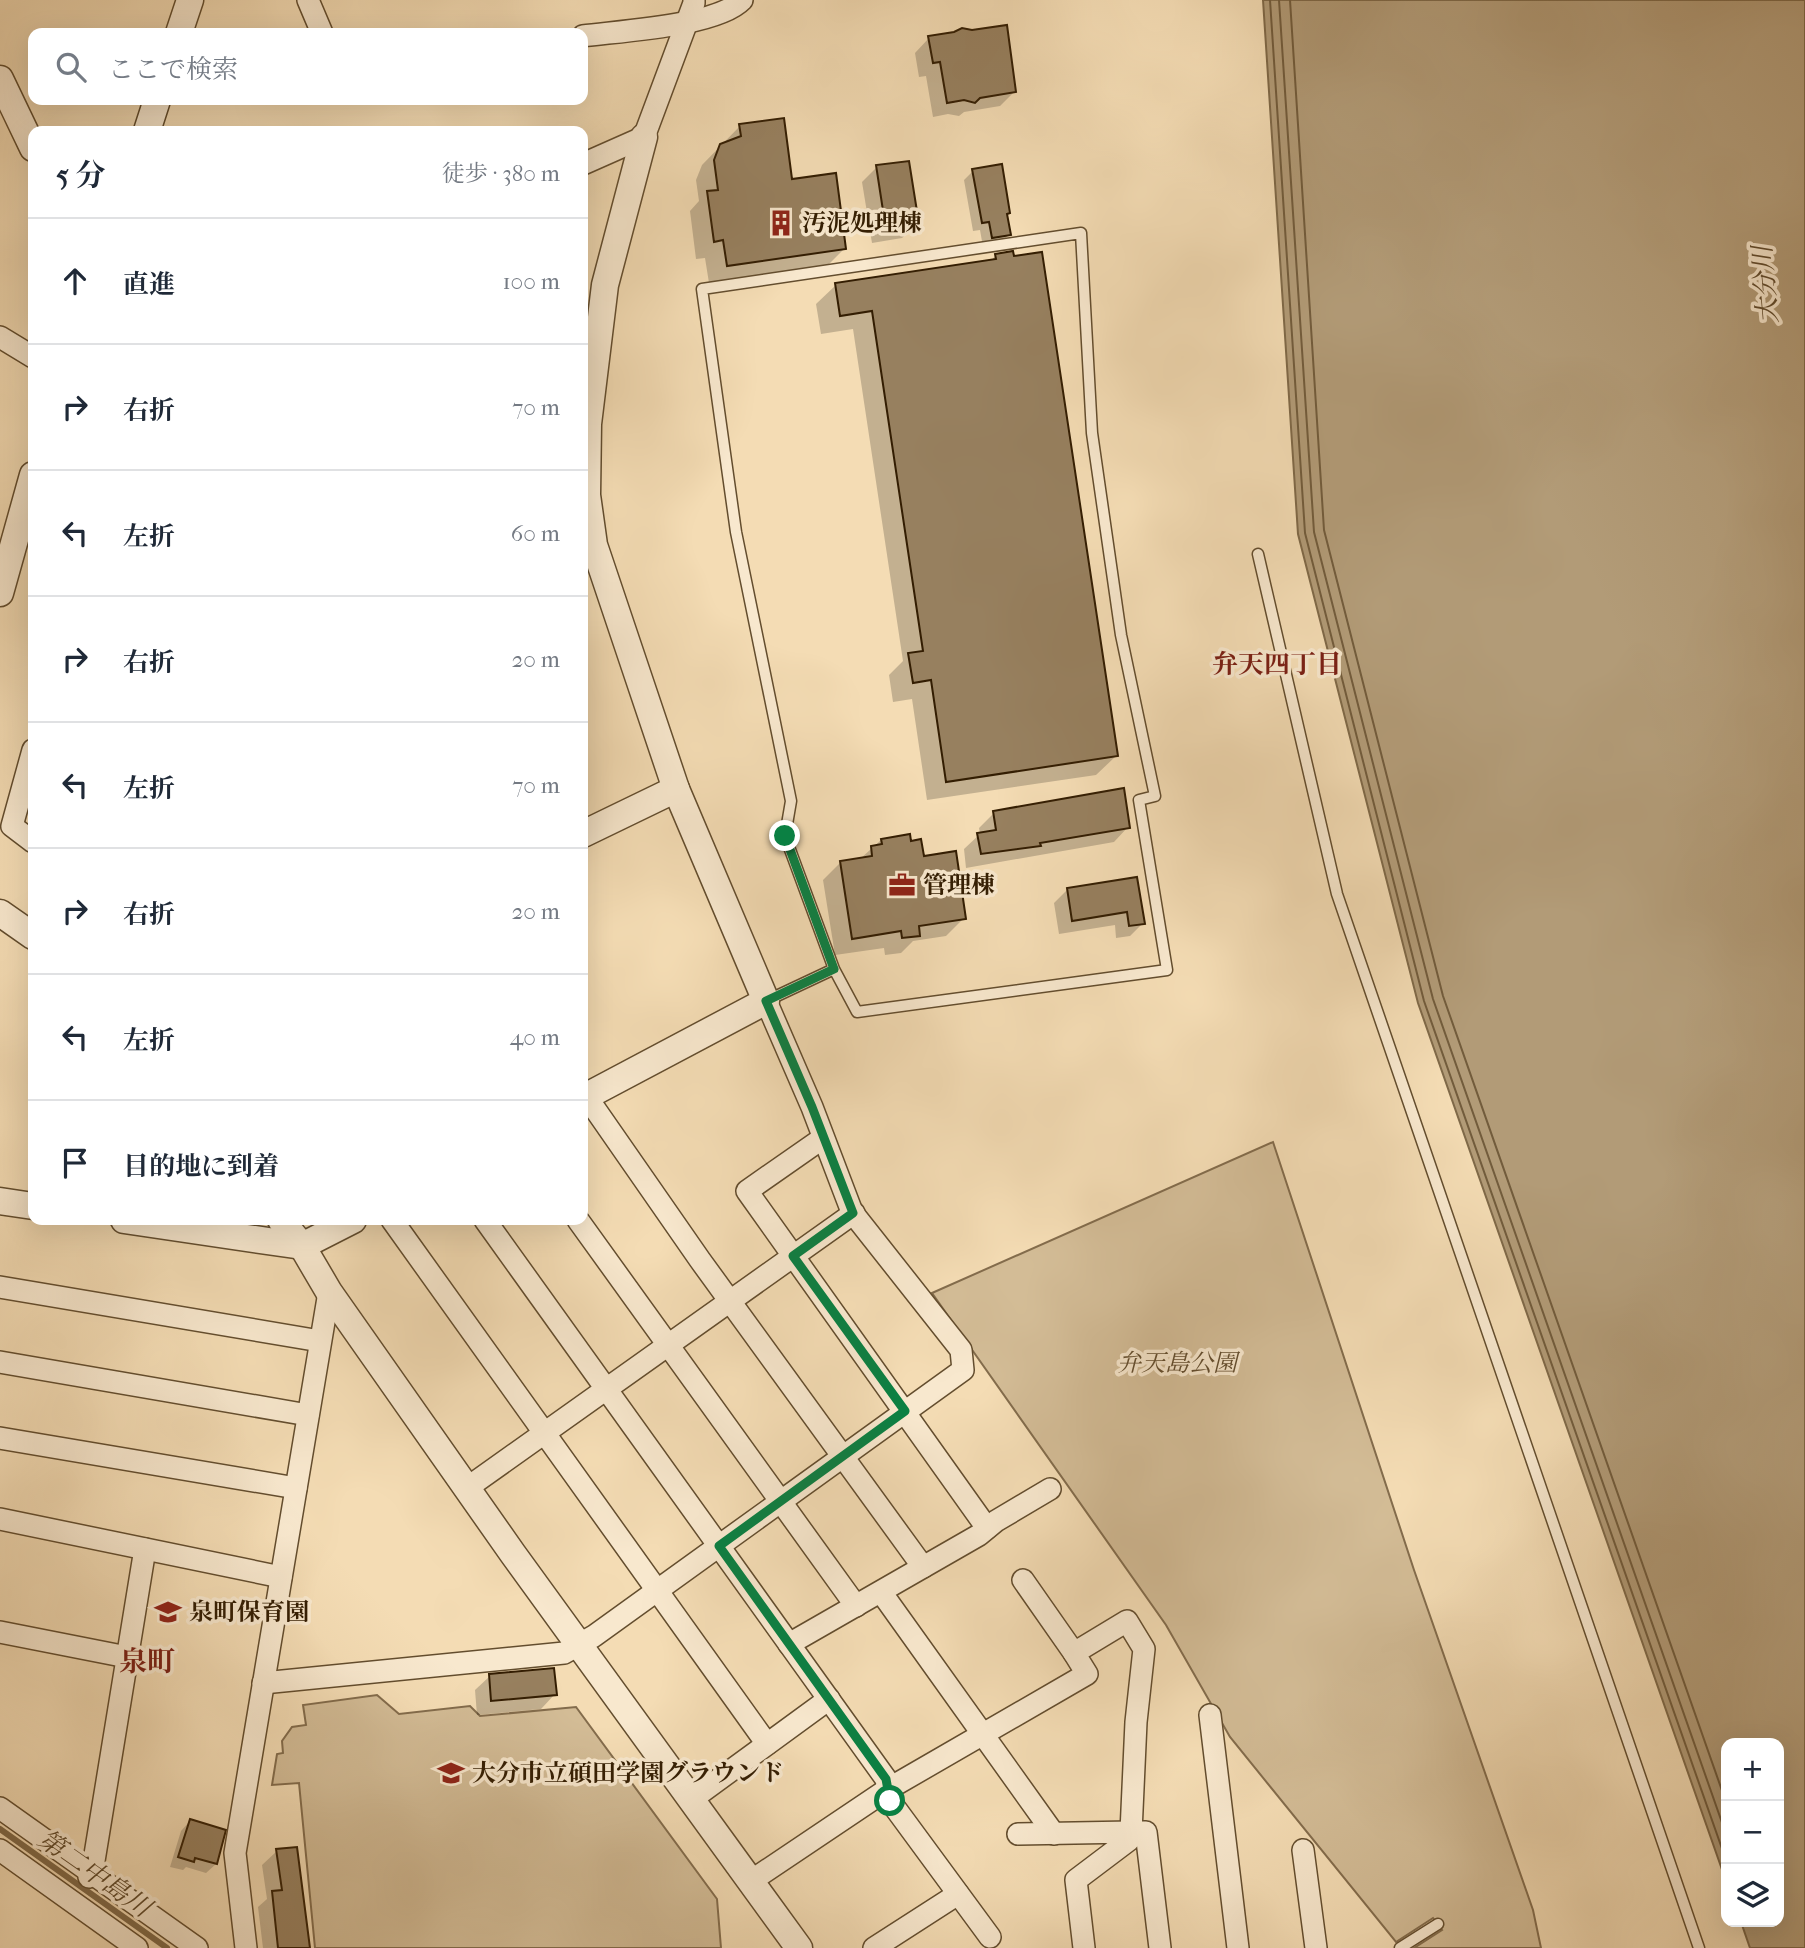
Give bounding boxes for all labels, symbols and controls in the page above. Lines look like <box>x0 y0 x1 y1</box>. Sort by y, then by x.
search box <box>28 28 588 105</box>
icon: search <box>52 48 90 86</box>
text: ここで検索 <box>108 54 238 85</box>
text: 5 分 <box>56 158 105 193</box>
text: 徒歩 · 380 m <box>442 160 560 187</box>
building icon: 汚泥処理棟 <box>766 208 796 238</box>
place label: 汚泥処理棟 <box>802 209 922 237</box>
water label: 大分川 <box>1746 242 1784 325</box>
icon: ahead <box>56 262 94 300</box>
text: 100 m <box>502 268 560 295</box>
text: 直進 <box>123 269 175 300</box>
icon: right <box>56 388 94 426</box>
text: 70 m <box>512 394 560 421</box>
text: 右折 <box>123 395 175 426</box>
icon: left <box>56 514 94 552</box>
text: 60 m <box>511 520 560 547</box>
text: 左折 <box>123 521 175 552</box>
icon: right <box>56 640 94 678</box>
text: 20 m <box>511 646 560 673</box>
text: 右折 <box>123 647 175 678</box>
district label: 弁天四丁目 <box>1212 649 1342 680</box>
icon: left <box>56 766 94 804</box>
text: 70 m <box>512 772 560 799</box>
text: 左折 <box>123 773 175 804</box>
route end <box>769 820 800 851</box>
office icon: 管理棟 <box>887 870 917 900</box>
place label: 管理棟 <box>923 871 995 899</box>
icon: right <box>56 892 94 930</box>
text: 20 m <box>511 898 560 925</box>
text: 右折 <box>123 899 175 930</box>
icon: left <box>56 1018 94 1056</box>
text: 40 m <box>510 1024 560 1051</box>
text: 左折 <box>123 1025 175 1056</box>
icon: arrive <box>56 1144 94 1182</box>
text: 目的地に到着 <box>123 1151 279 1182</box>
park label: 弁天島公園 <box>1117 1349 1241 1377</box>
school or university icon: 泉町保育園 <box>153 1597 183 1627</box>
place label: 泉町保育園 <box>189 1598 309 1626</box>
district label: 泉町 <box>119 1645 175 1678</box>
map controls <box>1721 1738 1784 1927</box>
button: + <box>1721 1738 1784 1801</box>
school or university icon: 大分市立碩田学園グラウンド <box>436 1758 466 1788</box>
place label: 大分市立碩田学園グラウンド <box>472 1759 784 1787</box>
route start <box>874 1785 905 1816</box>
button: − <box>1721 1801 1784 1864</box>
water label: 第二中島川 <box>33 1823 159 1925</box>
button: layers <box>1721 1864 1784 1927</box>

